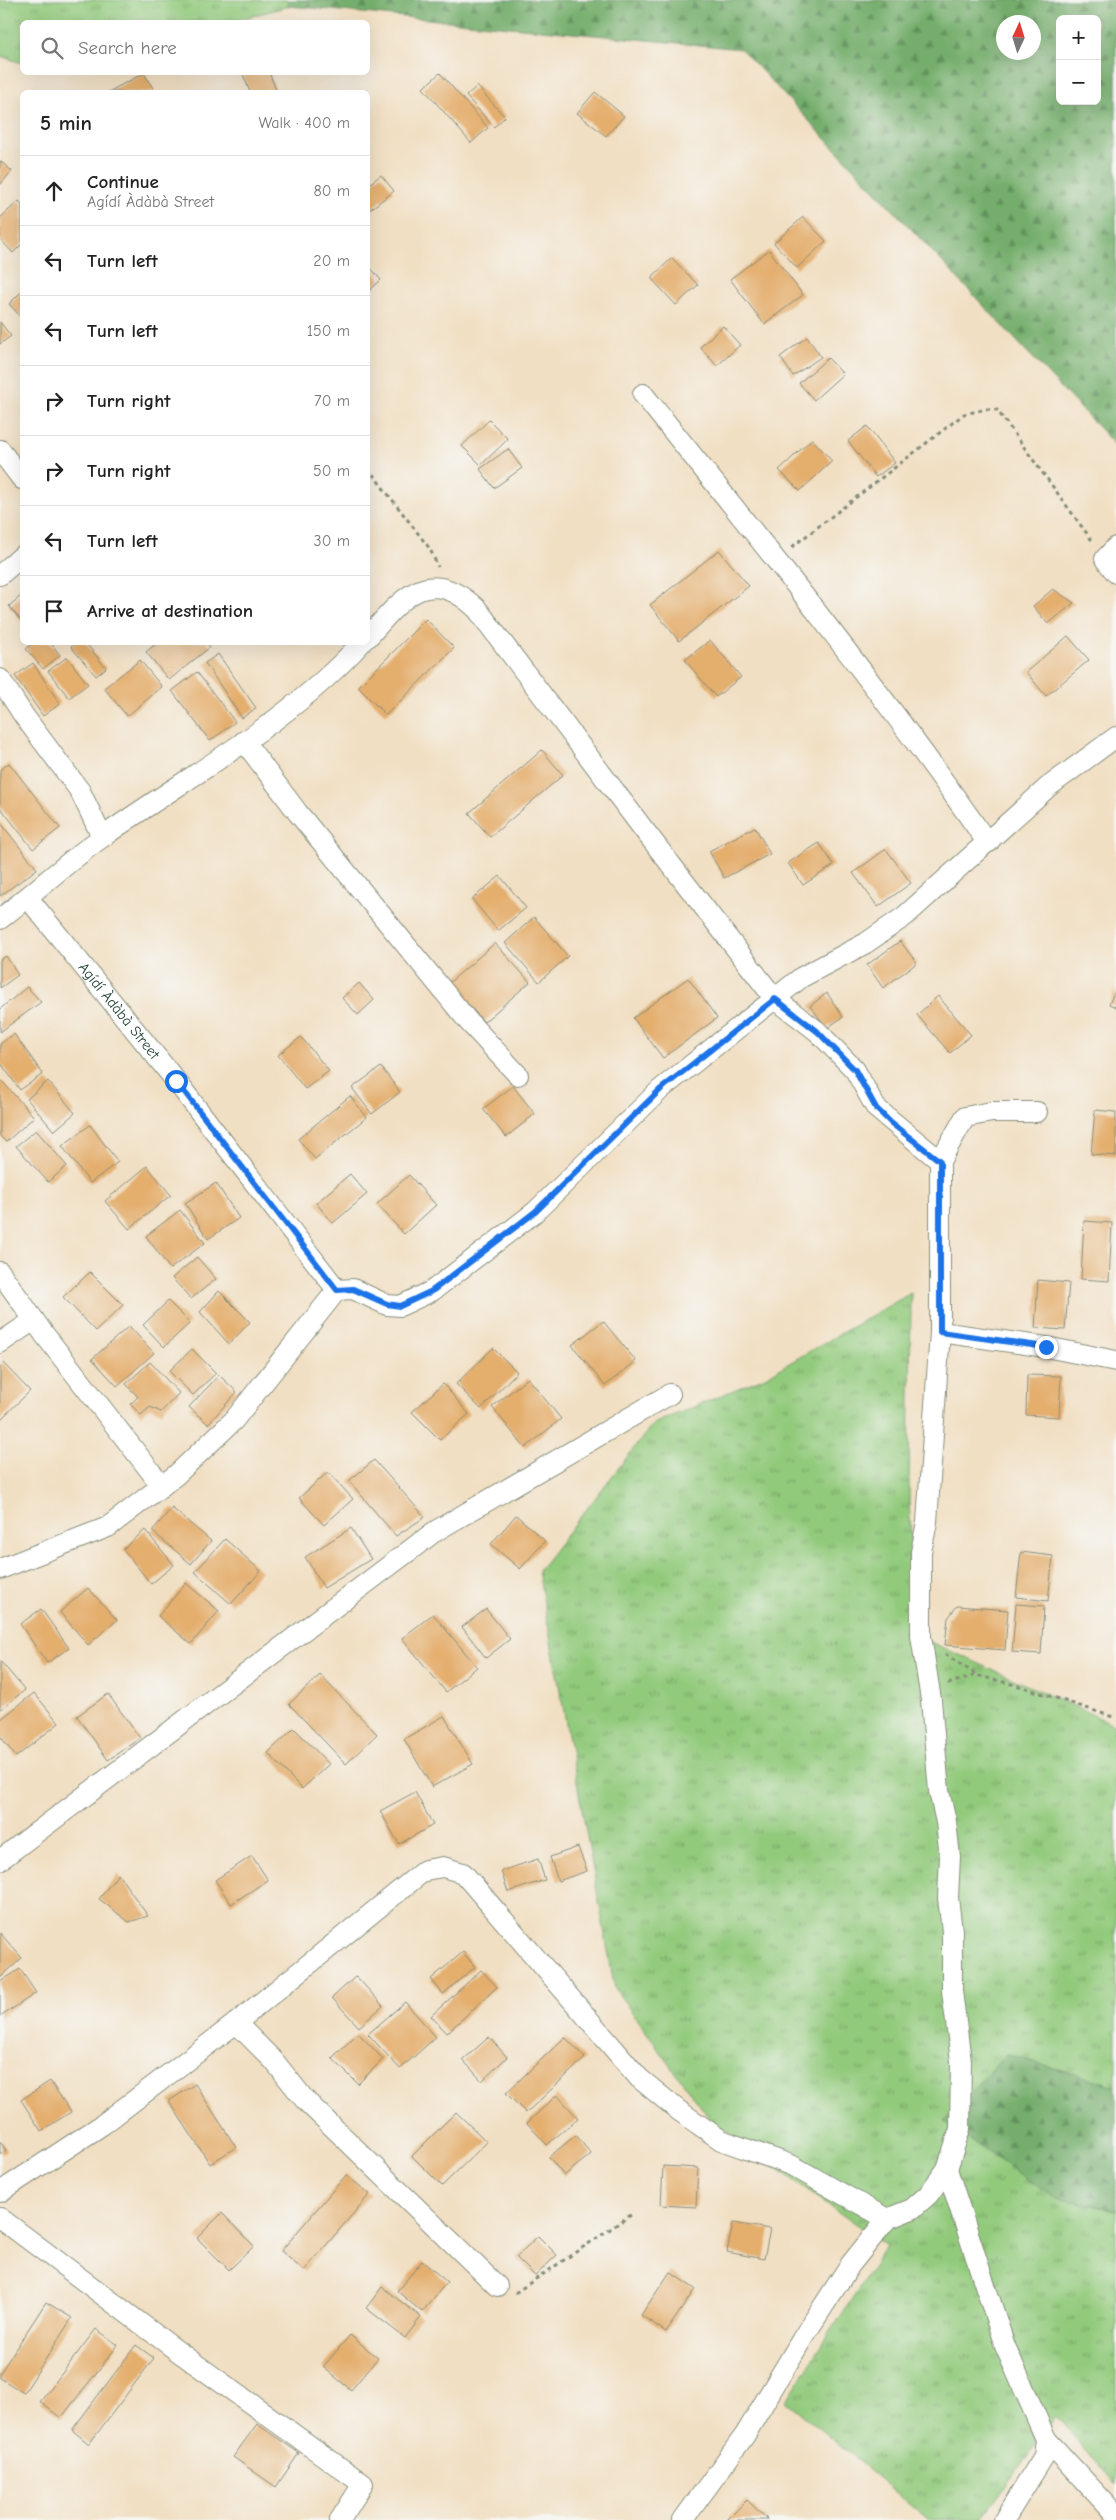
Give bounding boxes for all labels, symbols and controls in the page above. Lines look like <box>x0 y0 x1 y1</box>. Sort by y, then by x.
north arrow <box>996 15 1041 60</box>
map controls <box>1056 15 1101 105</box>
button: + <box>1056 15 1101 60</box>
search box <box>20 20 370 75</box>
icon: search <box>38 34 66 62</box>
text: Search here <box>78 37 177 59</box>
button: − <box>1056 60 1101 105</box>
text: 5 min <box>40 111 92 135</box>
text: Walk · 400 m <box>258 114 350 132</box>
text: Continue <box>87 171 159 193</box>
icon: ahead <box>40 177 68 205</box>
text: 80 m <box>313 182 350 200</box>
text: Agídí Àdàbà Street <box>87 193 214 211</box>
icon: left <box>40 247 68 275</box>
text: Turn left <box>87 250 158 272</box>
text: 20 m <box>313 252 350 270</box>
icon: left <box>40 317 68 345</box>
text: Turn left <box>87 320 158 342</box>
text: 150 m <box>307 322 350 340</box>
icon: right <box>40 387 68 415</box>
text: Turn right <box>87 390 171 412</box>
text: 70 m <box>314 392 350 410</box>
icon: right <box>40 457 68 485</box>
text: Turn right <box>87 460 171 482</box>
text: 50 m <box>313 462 350 480</box>
icon: left <box>40 527 68 555</box>
text: Turn left <box>87 530 158 552</box>
text: 30 m <box>314 532 350 550</box>
icon: arrive <box>40 597 68 625</box>
text: Arrive at destination <box>87 600 253 622</box>
street label: Agídí Àdàbà Street <box>75 959 164 1063</box>
route start <box>165 1070 188 1093</box>
route end <box>1035 1336 1058 1359</box>

